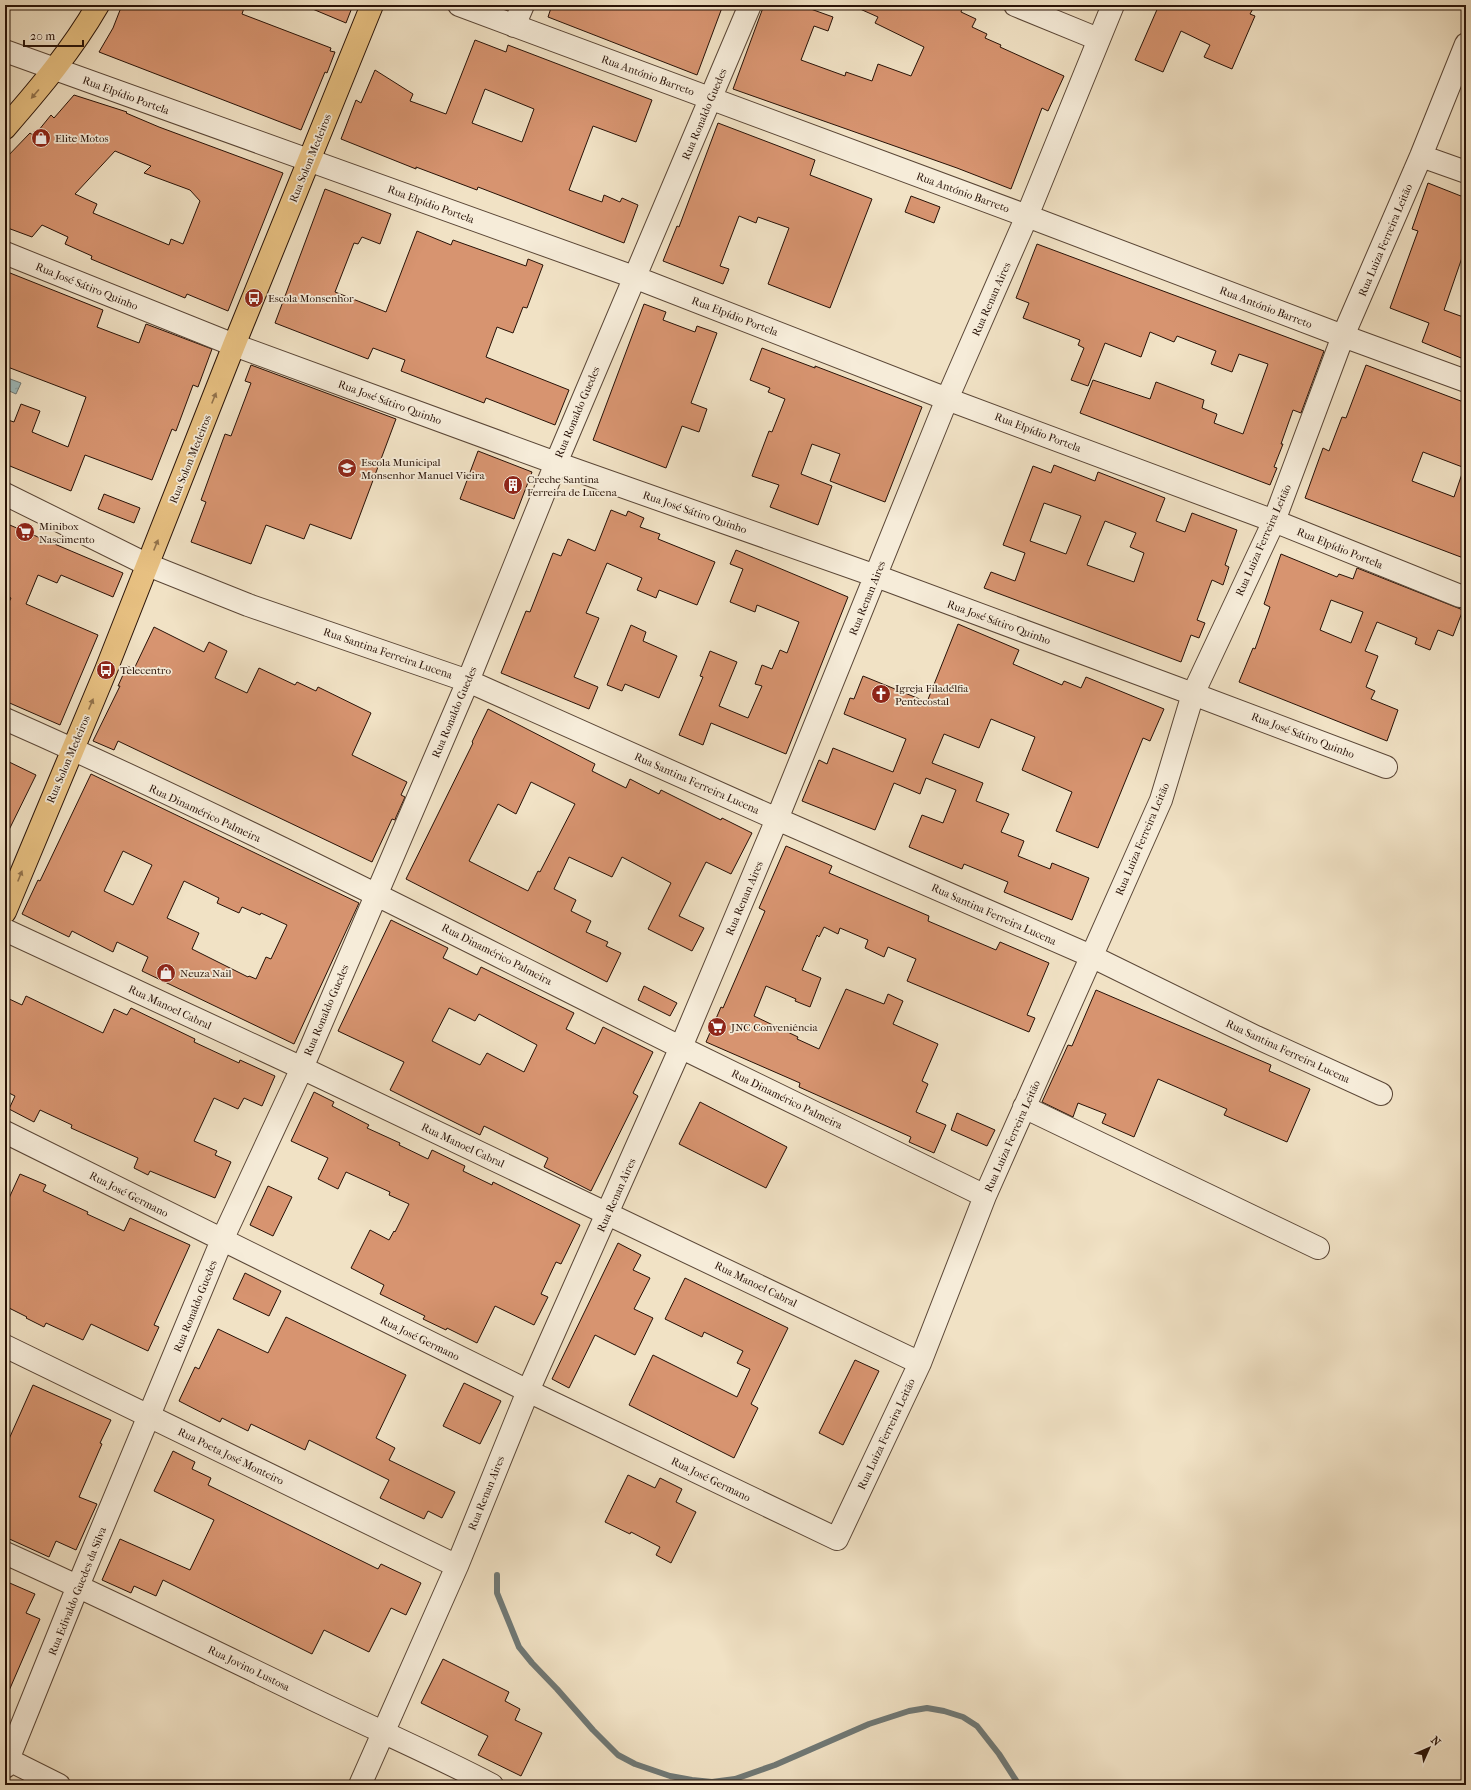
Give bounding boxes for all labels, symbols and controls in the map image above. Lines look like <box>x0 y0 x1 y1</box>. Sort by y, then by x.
scale bar <box>24 22 83 48</box>
text: 20 m <box>30 29 55 43</box>
street label: Rua António Barreto <box>599 53 697 99</box>
street label: Rua Ronaldo Guedes <box>679 67 730 162</box>
street label: Rua Elpídio Portela <box>81 74 172 118</box>
one-way arrow <box>31 88 40 99</box>
street label: Rua Solon Medeiros <box>287 112 334 204</box>
shop icon: Elite Motos <box>30 127 52 149</box>
place label: Elite Motos <box>55 132 109 145</box>
street label: Rua António Barreto <box>914 170 1012 216</box>
street label: Rua Luiza Ferreira Leitão <box>1356 182 1415 299</box>
street label: Rua Elpídio Portela <box>386 183 477 227</box>
street label: Rua José Sátiro Quinho <box>34 260 140 313</box>
street label: Rua Renan Aires <box>969 260 1014 338</box>
street label: Rua António Barreto <box>1218 284 1314 331</box>
bus stop icon: Escola Monsenhor <box>243 287 265 309</box>
place label: Escola Monsenhor <box>268 292 354 305</box>
street label: Rua Elpídio Portela <box>690 294 781 339</box>
street label: Rua Ronaldo Guedes <box>552 365 603 460</box>
street label: Rua José Sátiro Quinho <box>336 378 444 427</box>
one-way arrow <box>212 391 218 403</box>
street label: Rua Elpídio Portela <box>993 410 1084 455</box>
street label: Rua Solon Medeiros <box>167 413 214 505</box>
place label: Escola Municipal Monsenhor Manuel Vieira <box>361 456 485 482</box>
school or university icon: Escola Municipal Monsenhor Manuel Vieira <box>336 457 358 479</box>
place label: Creche Santina Ferreira de Lucena <box>527 473 618 499</box>
building icon: Creche Santina Ferreira de Lucena <box>502 474 524 496</box>
street label: Rua Luiza Ferreira Leitão <box>1233 482 1294 598</box>
street label: Rua José Sátiro Quinho <box>641 489 749 537</box>
place label: Minibox Nascimento <box>39 520 95 546</box>
supermarket icon: Minibox Nascimento <box>14 521 36 543</box>
street label: Rua Elpídio Portela <box>1295 525 1386 572</box>
one-way arrow <box>154 538 160 550</box>
street label: Rua Renan Aires <box>847 559 888 637</box>
street label: Rua José Sátiro Quinho <box>945 598 1053 647</box>
street label: Rua Santina Ferreira Lucena <box>322 625 455 682</box>
bus stop icon: Telecentro <box>95 659 117 681</box>
place label: Telecentro <box>120 664 171 677</box>
street label: Rua Ronaldo Guedes <box>429 665 480 760</box>
place label: Igreja Filadélfia Pentecostal <box>895 682 969 708</box>
church icon: Igreja Filadélfia Pentecostal <box>870 683 892 705</box>
one-way arrow <box>89 697 95 709</box>
street label: Rua José Sátiro Quinho <box>1249 710 1357 761</box>
street label: Rua Solon Medeiros <box>44 713 93 805</box>
street label: Rua Santina Ferreira Lucena <box>632 750 762 817</box>
street label: Rua Luiza Ferreira Leitão <box>1113 781 1172 898</box>
street label: Rua Dinamérico Palmeira <box>147 782 264 846</box>
street label: Rua Renan Aires <box>723 859 766 937</box>
one-way arrow <box>17 869 23 881</box>
street label: Rua Santina Ferreira Lucena <box>929 881 1059 948</box>
street label: Rua Dinamérico Palmeira <box>439 921 555 988</box>
shop icon: Neuza Nail <box>155 962 177 984</box>
street label: Rua Ronaldo Guedes <box>301 963 352 1058</box>
place label: Neuza Nail <box>180 967 232 980</box>
street label: Rua Manoel Cabral <box>126 982 213 1032</box>
supermarket icon: JNC Conveniência <box>706 1016 728 1038</box>
street label: Rua Santina Ferreira Lucena <box>1224 1017 1353 1086</box>
place label: JNC Conveniência <box>730 1021 818 1034</box>
street label: Rua Dinamérico Palmeira <box>729 1067 845 1132</box>
street label: Rua Luiza Ferreira Leitão <box>982 1078 1043 1194</box>
street label: Rua Manoel Cabral <box>419 1120 506 1170</box>
street label: Rua Renan Aires <box>594 1156 639 1234</box>
street label: Rua José Germano <box>87 1169 171 1220</box>
street label: Rua Ronaldo Guedes <box>171 1258 220 1354</box>
street label: Rua Manoel Cabral <box>712 1259 799 1310</box>
street label: Rua José Germano <box>378 1314 462 1364</box>
street label: Rua Luiza Ferreira Leitão <box>855 1376 918 1492</box>
street label: Rua Poeta José Monteiro <box>176 1425 286 1488</box>
street label: Rua Renan Aires <box>466 1454 507 1532</box>
street label: Rua José Germano <box>669 1455 753 1505</box>
street label: Rua Edivaldo Guedes da Silva <box>46 1524 110 1657</box>
street label: Rua Jovino Lustosa <box>206 1643 293 1694</box>
north arrow <box>1409 1728 1449 1768</box>
text: N <box>1428 1734 1444 1749</box>

